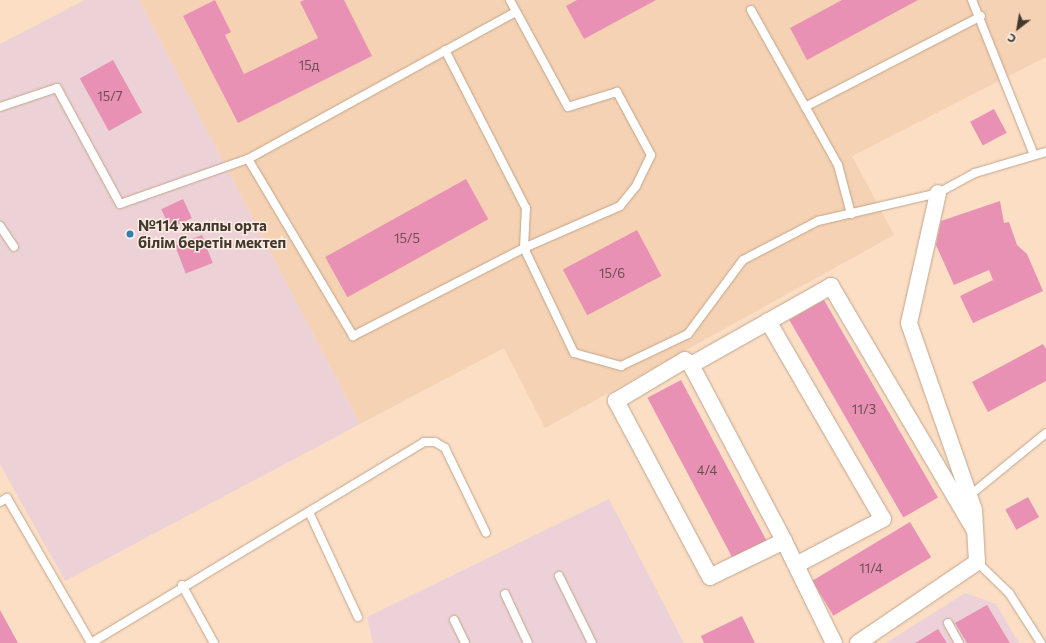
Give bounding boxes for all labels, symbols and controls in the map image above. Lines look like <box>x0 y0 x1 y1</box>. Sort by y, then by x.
north arrow <box>998 8 1038 48</box>
text: С <box>1005 31 1018 46</box>
house number: 15д <box>299 57 319 73</box>
house number: 15/7 <box>97 88 123 104</box>
place label: №114 жалпы орта білім беретін мектеп <box>138 216 286 251</box>
marker: №114 жалпы орта білім беретін мектеп <box>125 229 135 239</box>
house number: 15/5 <box>394 230 420 246</box>
house number: 15/6 <box>599 265 625 281</box>
house number: 11/3 <box>852 401 876 417</box>
house number: 4/4 <box>697 462 717 478</box>
house number: 11/4 <box>859 560 883 576</box>

